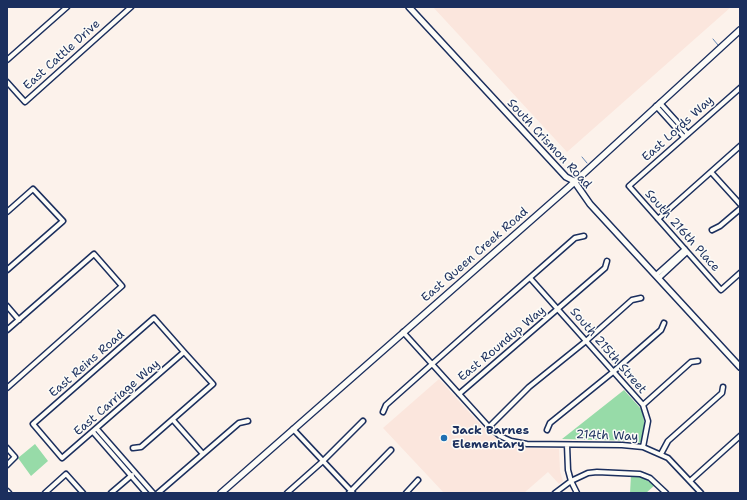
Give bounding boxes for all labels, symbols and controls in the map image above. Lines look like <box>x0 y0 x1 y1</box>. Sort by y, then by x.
street label: East Cattle Drive <box>21 17 103 93</box>
street label: East Lords Way <box>639 93 717 165</box>
street label: South Crismon Road <box>504 96 594 192</box>
street label: South 216th Place <box>641 187 723 275</box>
street label: East Queen Creek Road <box>419 205 531 305</box>
street label: East Roundup Way <box>455 303 549 385</box>
street label: South 215th Street <box>567 305 649 397</box>
street label: East Reins Road <box>46 327 128 401</box>
street label: East Carriage Way <box>71 357 163 439</box>
place label: Jack Barnes Elementary <box>452 424 529 452</box>
street label: 214th Way <box>576 428 638 444</box>
marker: Jack Barnes Elementary <box>439 433 449 443</box>

